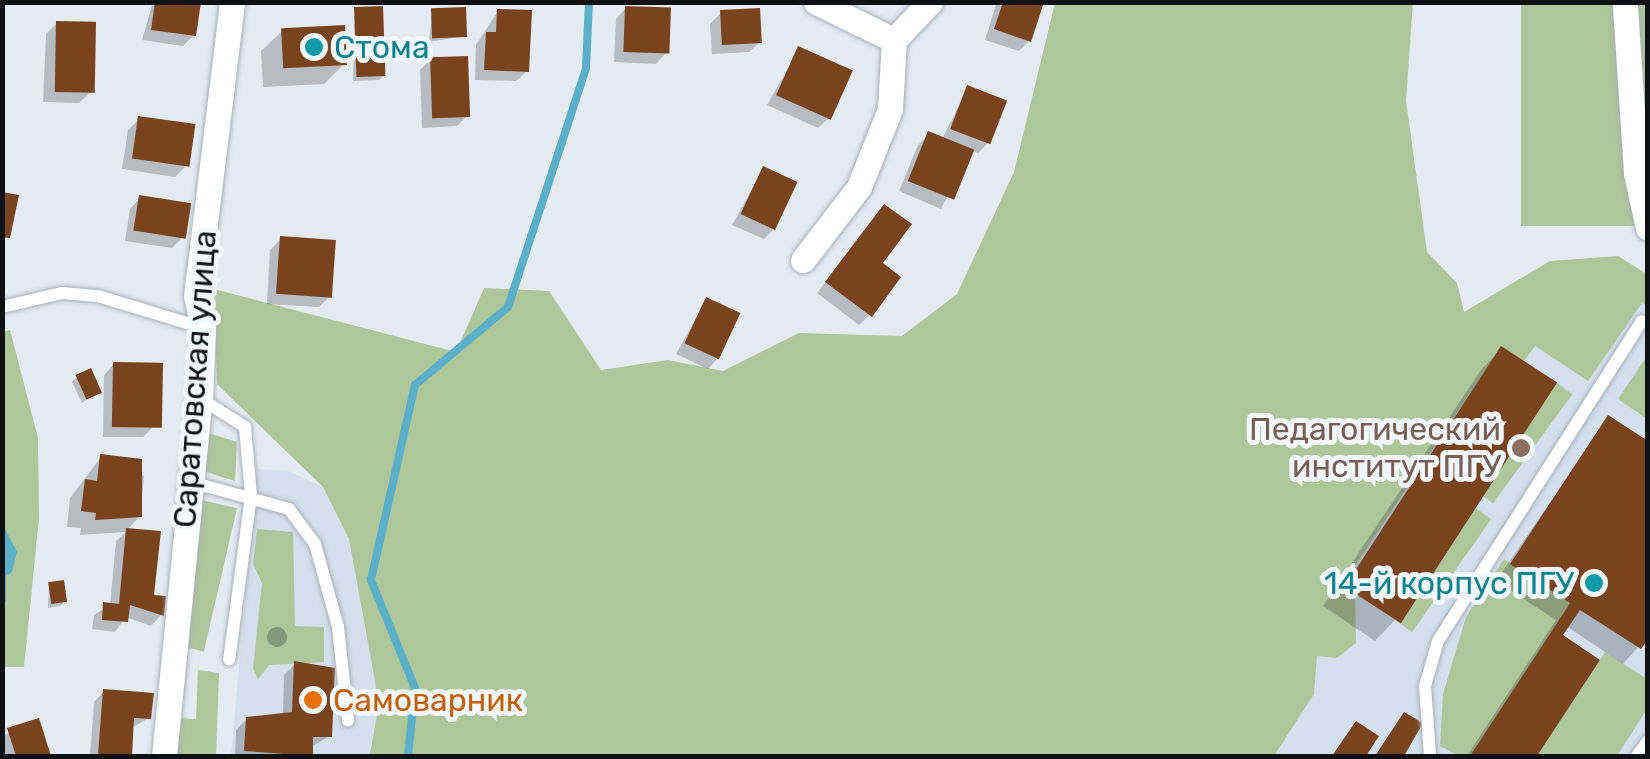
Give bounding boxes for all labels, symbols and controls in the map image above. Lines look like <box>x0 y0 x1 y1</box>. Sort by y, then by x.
place label: Стома <box>334 28 430 66</box>
marker: Стома <box>303 36 325 58</box>
street label: Саратовская улица <box>165 229 225 529</box>
place label: Педагогический институт ПГУ <box>1249 411 1501 486</box>
marker: Педагогический институт ПГУ <box>1510 437 1532 459</box>
place label: 14-й корпус ПГУ <box>1324 564 1574 602</box>
marker: 14-й корпус ПГУ <box>1583 572 1605 594</box>
place label: Самоварник <box>333 681 523 719</box>
marker: Самоварник <box>302 689 324 711</box>

